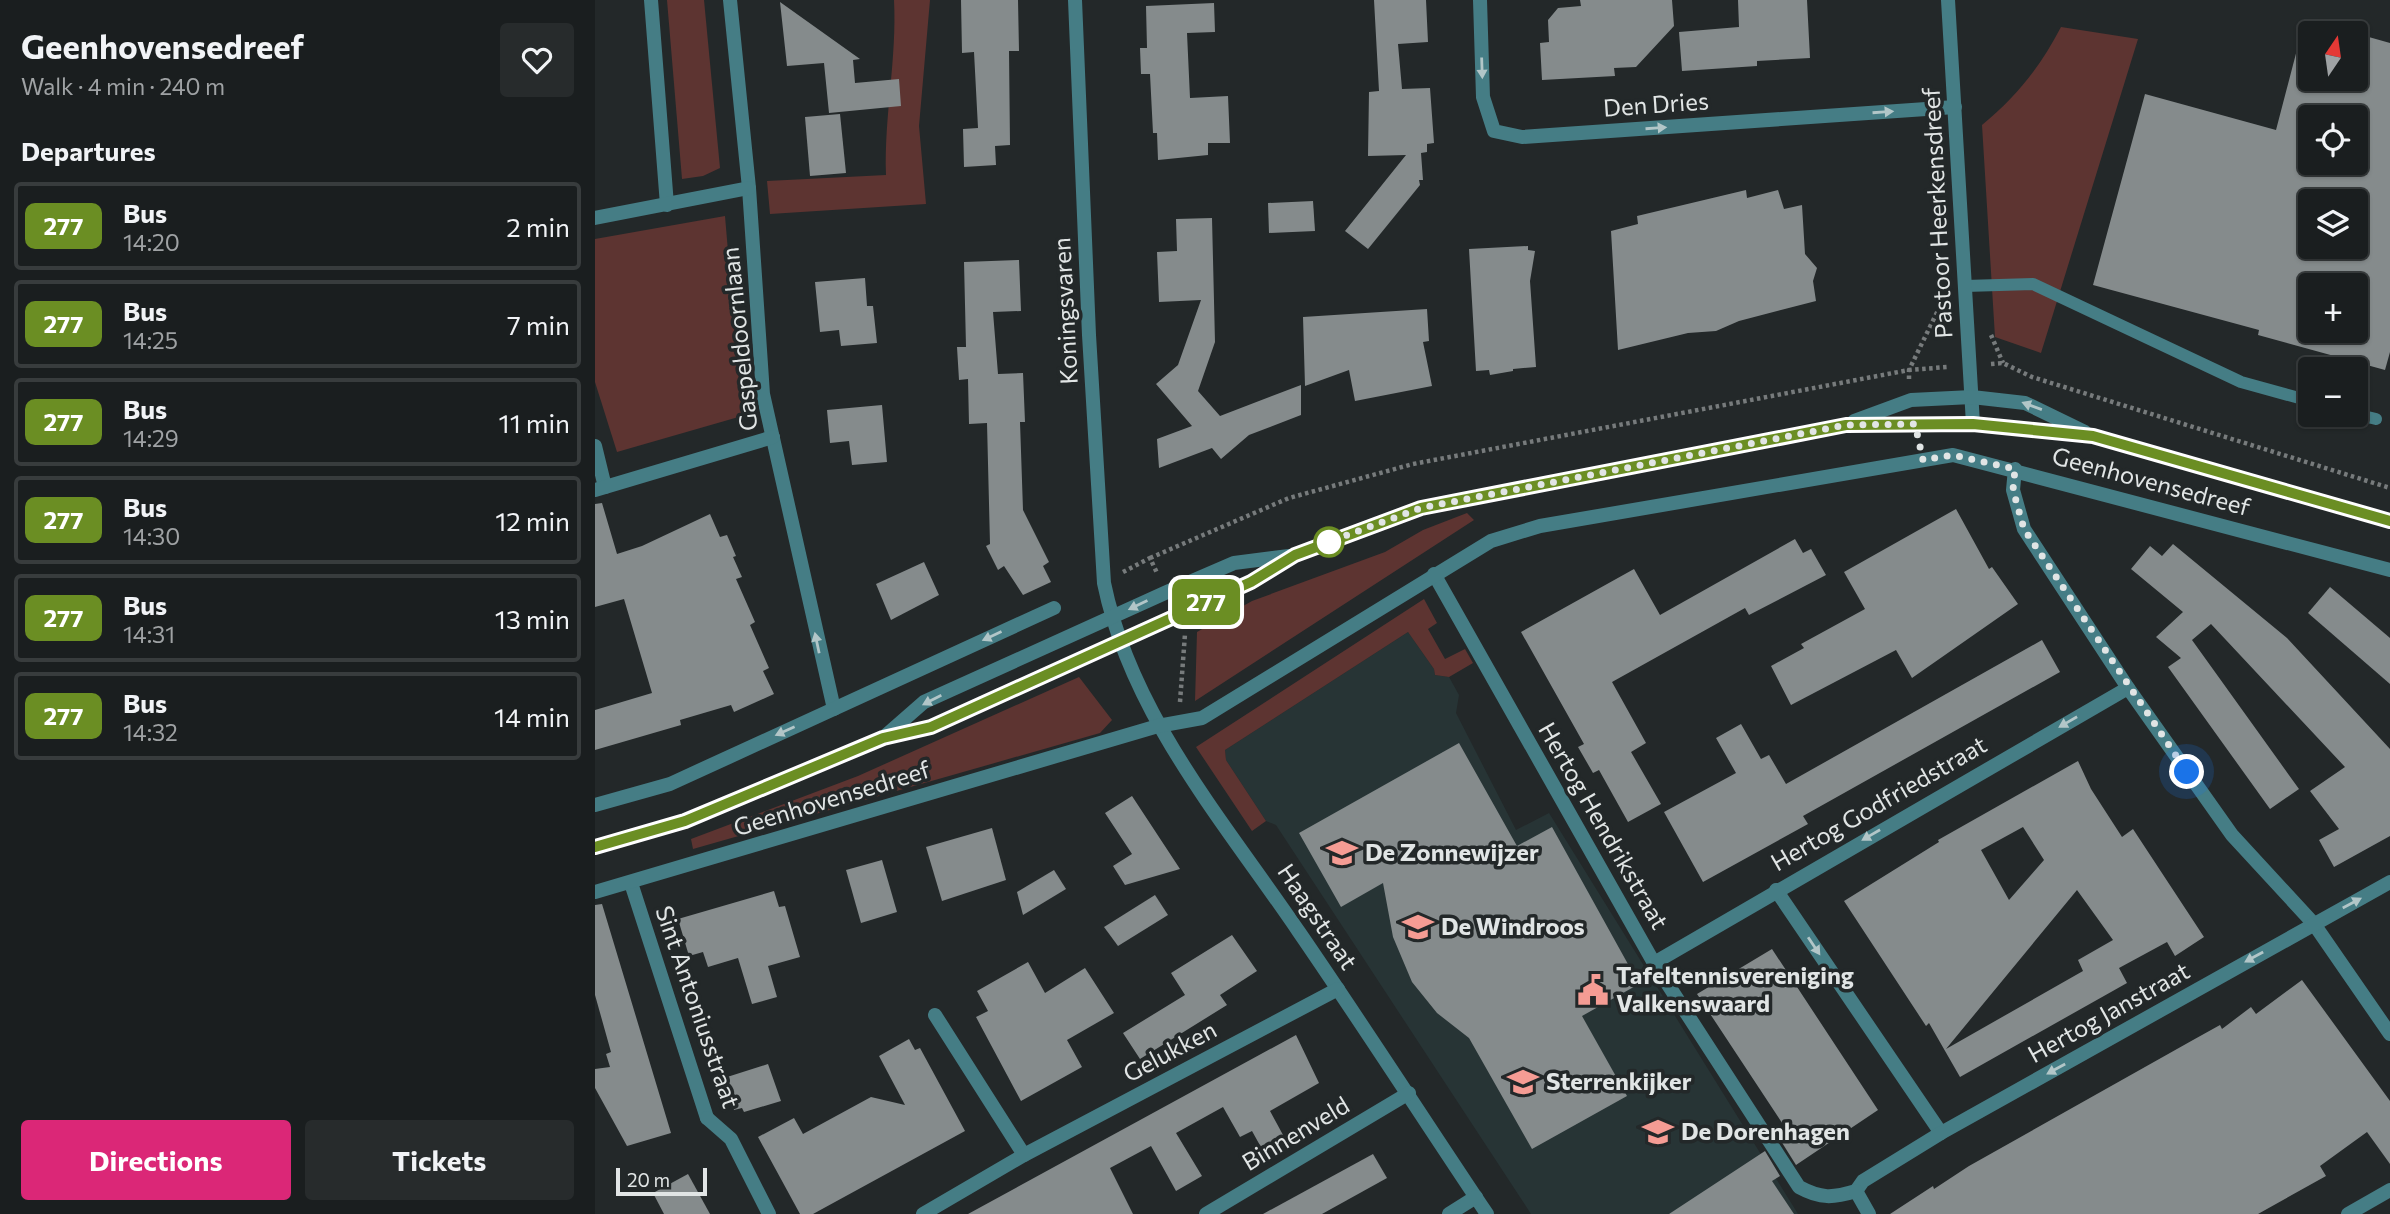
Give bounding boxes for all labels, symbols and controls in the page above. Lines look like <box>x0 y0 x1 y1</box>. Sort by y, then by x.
north arrow <box>2298 21 2368 91</box>
map controls <box>2298 21 2368 427</box>
button: heart <box>500 23 574 97</box>
text: Geenhovensedreef <box>21 25 304 66</box>
one-way arrow <box>1476 57 1487 79</box>
text: Walk · 4 min · 240 m <box>21 72 225 100</box>
street label: Den Dries <box>1602 85 1710 122</box>
street label: Pastoor Heerkensdreef <box>1915 86 1958 339</box>
button: locate <box>2298 105 2368 175</box>
one-way arrow <box>1872 107 1894 118</box>
one-way arrow <box>1645 122 1667 133</box>
text: Departures <box>21 135 156 166</box>
button: layers <box>2298 189 2368 259</box>
text: Bus <box>123 197 167 228</box>
text: 277 <box>44 211 83 240</box>
text: 2 min <box>506 211 570 242</box>
text: 14:20 <box>123 228 180 256</box>
street label: Koningsvaren <box>1046 237 1083 385</box>
street label: Gaspeldoornlaan <box>714 246 763 433</box>
button: + <box>2298 273 2368 343</box>
text: Bus <box>123 295 167 326</box>
text: 277 <box>44 309 83 338</box>
text: 7 min <box>507 309 570 340</box>
text: 14:25 <box>123 326 178 354</box>
button: − <box>2298 357 2368 427</box>
text: Bus <box>123 393 167 424</box>
one-way arrow <box>2021 400 2042 411</box>
text: 277 <box>44 407 83 436</box>
text: 11 min <box>499 407 570 438</box>
text: 14:29 <box>123 424 179 452</box>
street label: Geenhovensedreef <box>2049 440 2254 521</box>
text: Bus <box>123 491 167 522</box>
text: 277 <box>44 505 83 534</box>
text: 12 min <box>495 505 570 536</box>
text: 14:30 <box>123 522 180 550</box>
unlabelled marker <box>1314 527 1344 557</box>
line badge: 277 <box>1166 579 1246 625</box>
text: 277 <box>1186 587 1226 616</box>
text: Bus <box>123 589 167 620</box>
one-way arrow <box>1128 600 1149 611</box>
text: 277 <box>44 603 83 632</box>
text: 13 min <box>495 603 570 634</box>
text: 14:31 <box>123 620 175 648</box>
one-way arrow <box>982 630 1002 642</box>
one-way arrow <box>811 632 822 654</box>
text: Bus <box>123 687 167 718</box>
one-way arrow <box>921 693 941 705</box>
text: 277 <box>44 701 83 730</box>
text: 14 min <box>494 701 570 732</box>
one-way arrow <box>2059 716 2078 728</box>
street label: Hertog Hendrikstraat <box>1533 717 1675 934</box>
text: 14:32 <box>123 718 178 746</box>
one-way arrow <box>775 725 795 737</box>
street label: Hertog Godfriedstraat <box>1765 729 1991 876</box>
street label: Geenhovensedreef <box>730 754 934 841</box>
your location <box>2169 754 2204 789</box>
one-way arrow <box>1862 829 1881 841</box>
school or university icon: De Zonnewijzer <box>1325 836 1359 870</box>
place label: De Zonnewijzer <box>1365 837 1539 866</box>
street label: Haagstraat <box>1272 858 1364 975</box>
one-way arrow <box>2342 897 2362 909</box>
street label: Sint Antoniusstraat <box>650 902 747 1112</box>
school or university icon: De Windroos <box>1401 910 1435 944</box>
place label: De Windroos <box>1441 911 1585 940</box>
one-way arrow <box>1807 937 1821 955</box>
one-way arrow <box>2244 951 2264 963</box>
street label: Hertog Janstraat <box>2022 955 2194 1068</box>
place label: Tafeltennisvereniging Valkenswaard <box>1616 960 1854 1017</box>
public building icon: Tafeltennisvereniging Valkenswaard <box>1576 973 1610 1007</box>
street label: Gelukken <box>1118 1014 1221 1087</box>
one-way arrow <box>2046 1063 2065 1075</box>
school or university icon: Sterrenkijker <box>1506 1065 1540 1099</box>
place label: Sterrenkijker <box>1546 1066 1692 1095</box>
street label: Binnenveld <box>1236 1089 1354 1176</box>
school or university icon: De Dorenhagen <box>1641 1115 1675 1149</box>
place label: De Dorenhagen <box>1681 1116 1850 1145</box>
button: Directions <box>21 1120 291 1200</box>
button: Tickets <box>305 1120 574 1200</box>
scale bar <box>616 1165 707 1197</box>
text: 20 m <box>627 1168 670 1191</box>

